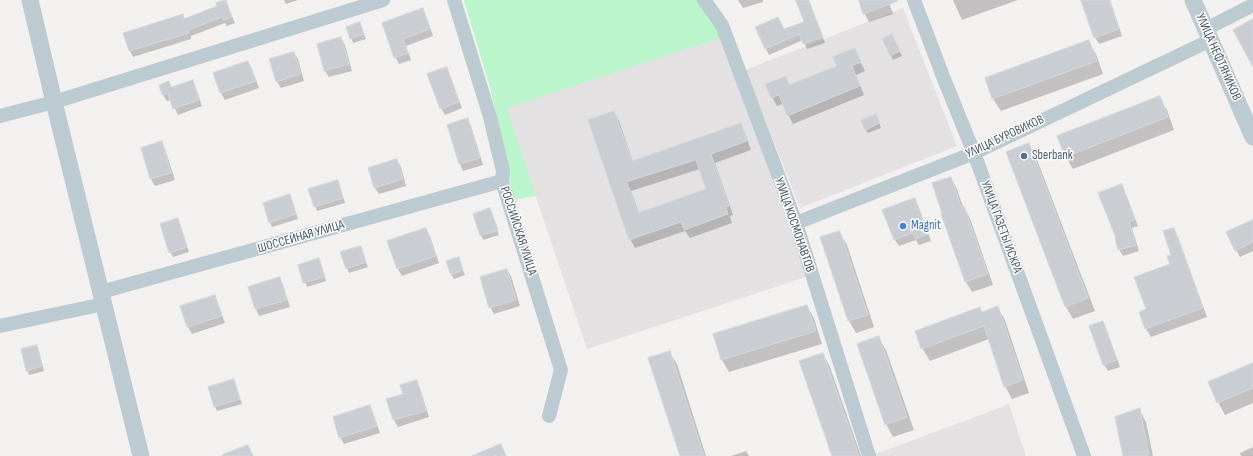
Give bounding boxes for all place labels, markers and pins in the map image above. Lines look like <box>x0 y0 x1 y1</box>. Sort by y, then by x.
place label: Sberbank <box>1032 148 1073 164</box>
marker: Sberbank <box>1019 151 1029 161</box>
place label: Magnit <box>911 218 941 234</box>
marker: Magnit <box>898 221 908 231</box>

